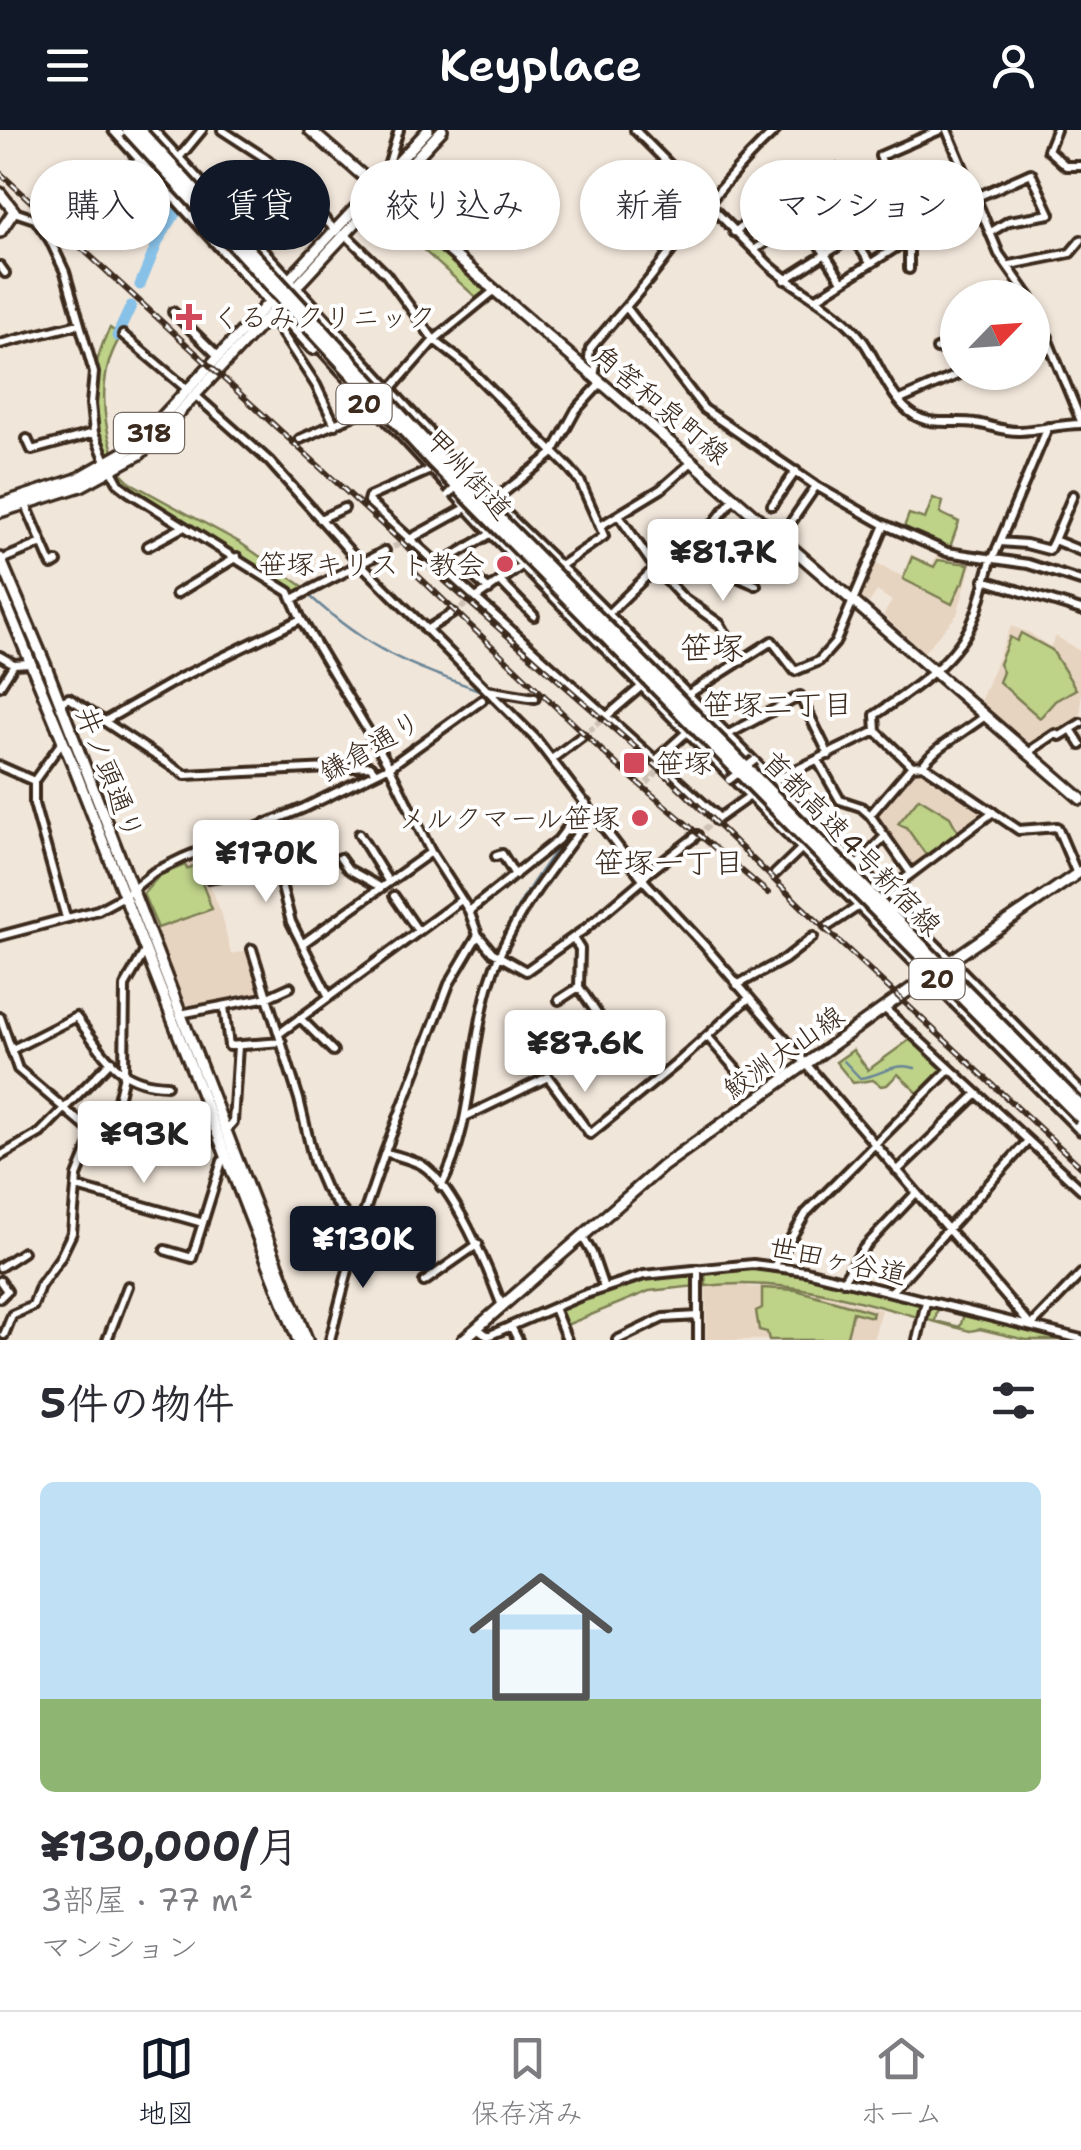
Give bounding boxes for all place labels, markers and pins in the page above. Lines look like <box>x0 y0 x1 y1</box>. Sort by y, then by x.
place label: くるみクリニック <box>212 298 436 336</box>
marker: くるみクリニック <box>176 304 202 330</box>
pin: ¥81.7K <box>642 519 804 604</box>
place label: 笹塚キリスト教会 <box>259 545 485 583</box>
marker: 笹塚キリスト教会 <box>494 553 516 575</box>
place label: 笹塚 <box>656 744 712 782</box>
marker: 笹塚 <box>621 750 647 776</box>
place label: メルクマール笹塚 <box>398 799 620 837</box>
marker: メルクマール笹塚 <box>629 807 651 829</box>
pin: ¥170K <box>196 820 336 905</box>
pin: ¥87.6K <box>504 1010 666 1095</box>
pin: ¥93K <box>85 1101 203 1186</box>
pin: ¥130K <box>293 1206 433 1291</box>

